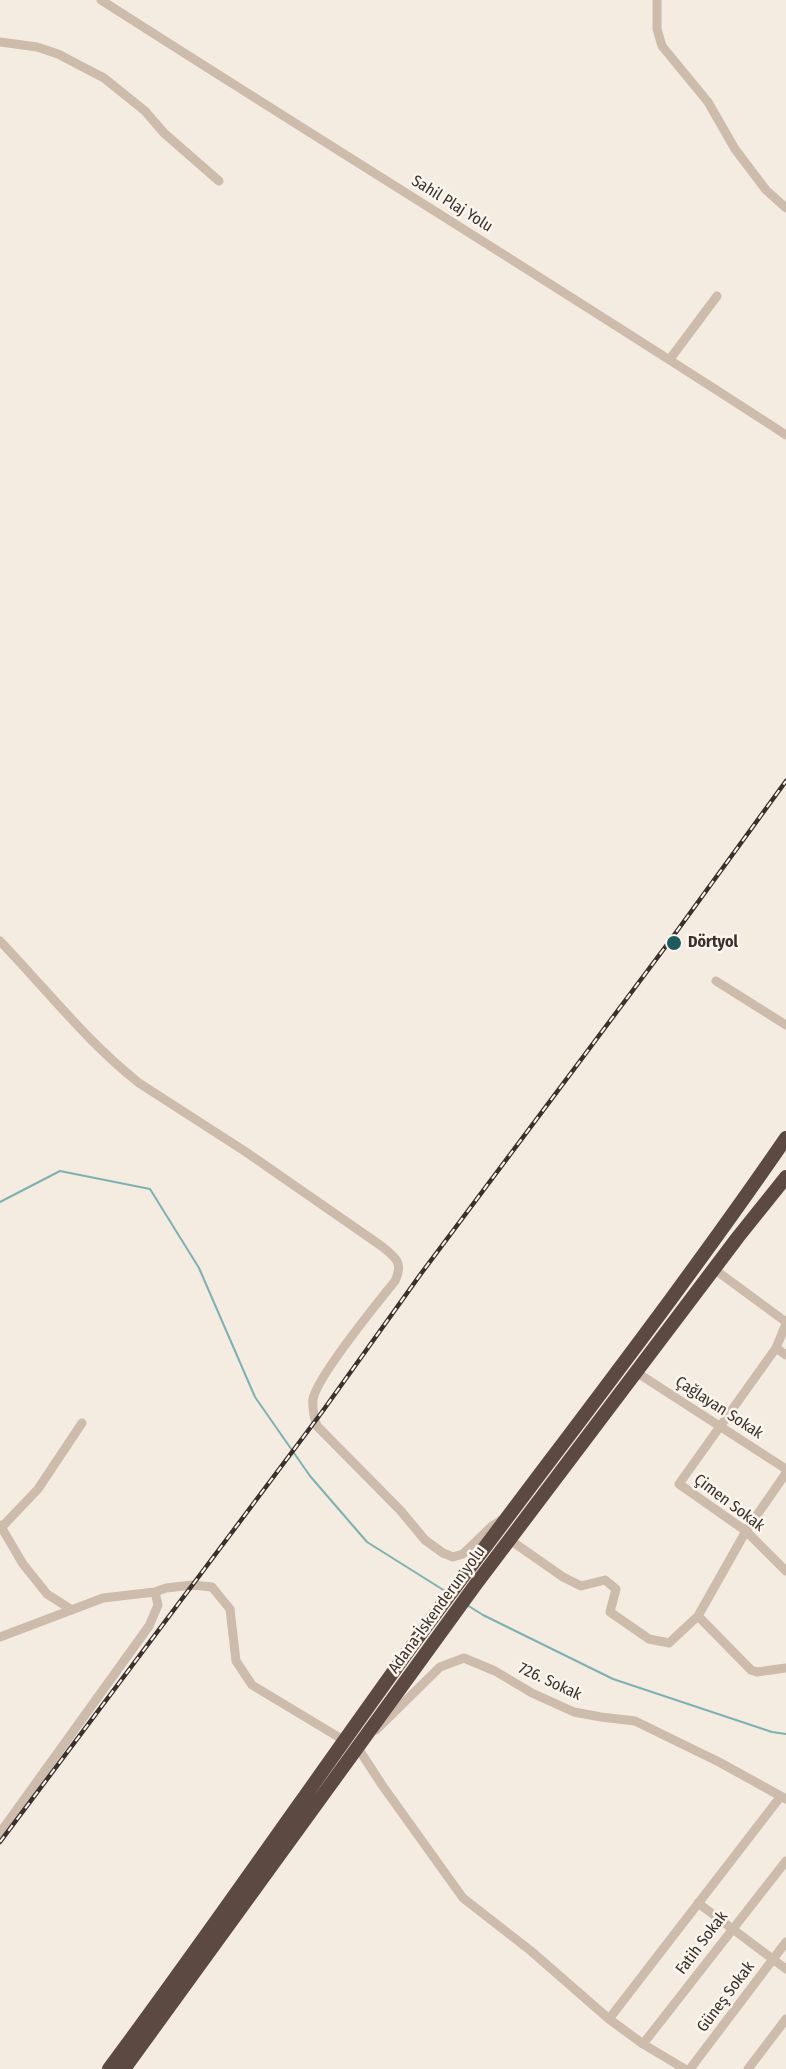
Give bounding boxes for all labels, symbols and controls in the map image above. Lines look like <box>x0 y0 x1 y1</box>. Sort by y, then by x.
street label: Sahil Plaj Yolu <box>408 171 496 237</box>
place label: Dörtyol <box>688 933 738 953</box>
marker: Dörtyol <box>665 934 683 952</box>
street label: Çağlayan Sokak <box>672 1373 766 1443</box>
street label: Çimen Sokak <box>690 1470 768 1536</box>
street label: Adana-İskenderun yolu <box>384 1543 490 1677</box>
street label: 726. Sokak <box>515 1659 585 1705</box>
street label: Fatih Sokak <box>672 1908 732 1978</box>
street label: Güneş Sokak <box>693 1958 759 2036</box>

